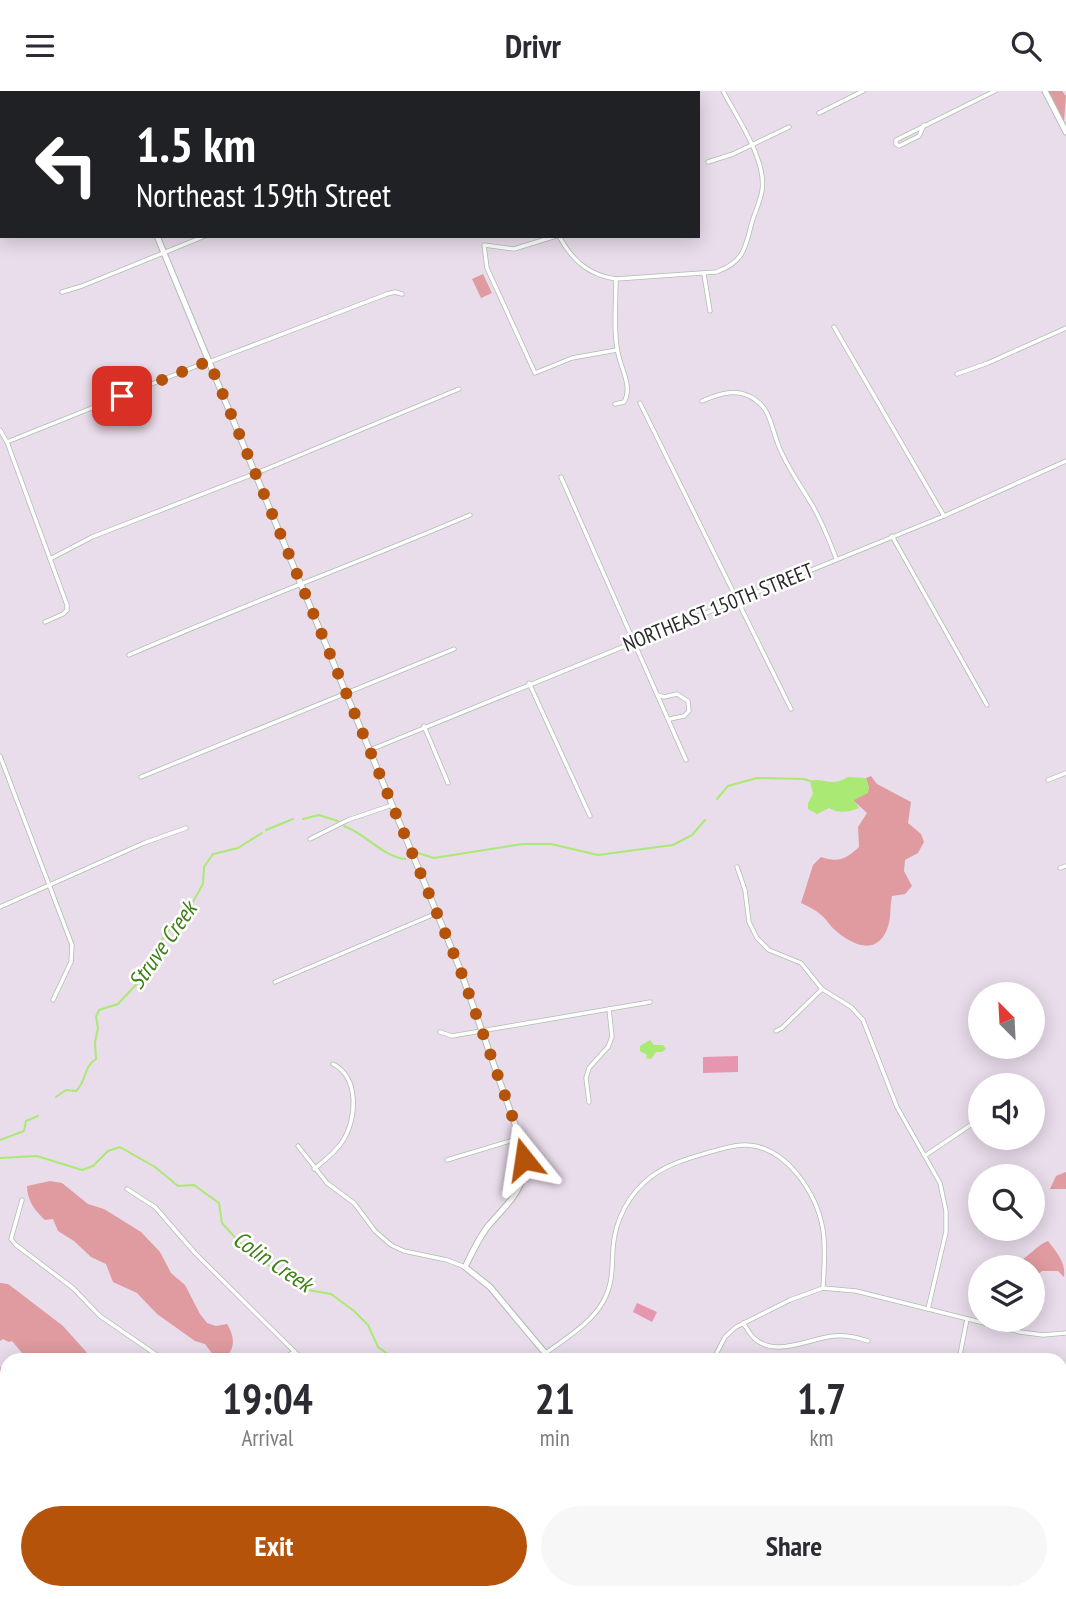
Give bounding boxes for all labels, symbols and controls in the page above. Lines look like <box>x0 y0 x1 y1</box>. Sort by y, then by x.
text: Drivr <box>505 25 561 67</box>
icon: menu <box>21 27 59 65</box>
icon: search <box>1007 27 1045 65</box>
text: 1.5 km <box>136 112 256 176</box>
icon: left <box>21 119 112 210</box>
text: Northeast 159th Street <box>136 174 391 216</box>
pin <box>92 366 152 426</box>
icon: arrive <box>103 377 141 415</box>
street label: NORTHEAST 150TH STREET <box>619 556 818 658</box>
water label: Struve Creek <box>121 893 204 994</box>
north arrow <box>968 982 1045 1059</box>
map controls <box>968 982 1045 1332</box>
button: sound <box>968 1073 1045 1150</box>
position arrow <box>487 1122 561 1196</box>
button: search <box>968 1164 1045 1241</box>
water label: Colin Creek <box>228 1224 321 1300</box>
button: layers <box>968 1255 1045 1332</box>
text: 19:04 <box>222 1371 313 1426</box>
text: 21 <box>535 1371 575 1426</box>
text: 1.7 <box>797 1371 846 1426</box>
text: Arrival <box>241 1423 293 1452</box>
text: min <box>540 1423 570 1452</box>
text: km <box>810 1423 833 1452</box>
button: Exit <box>21 1506 527 1586</box>
button: Share <box>541 1506 1047 1586</box>

